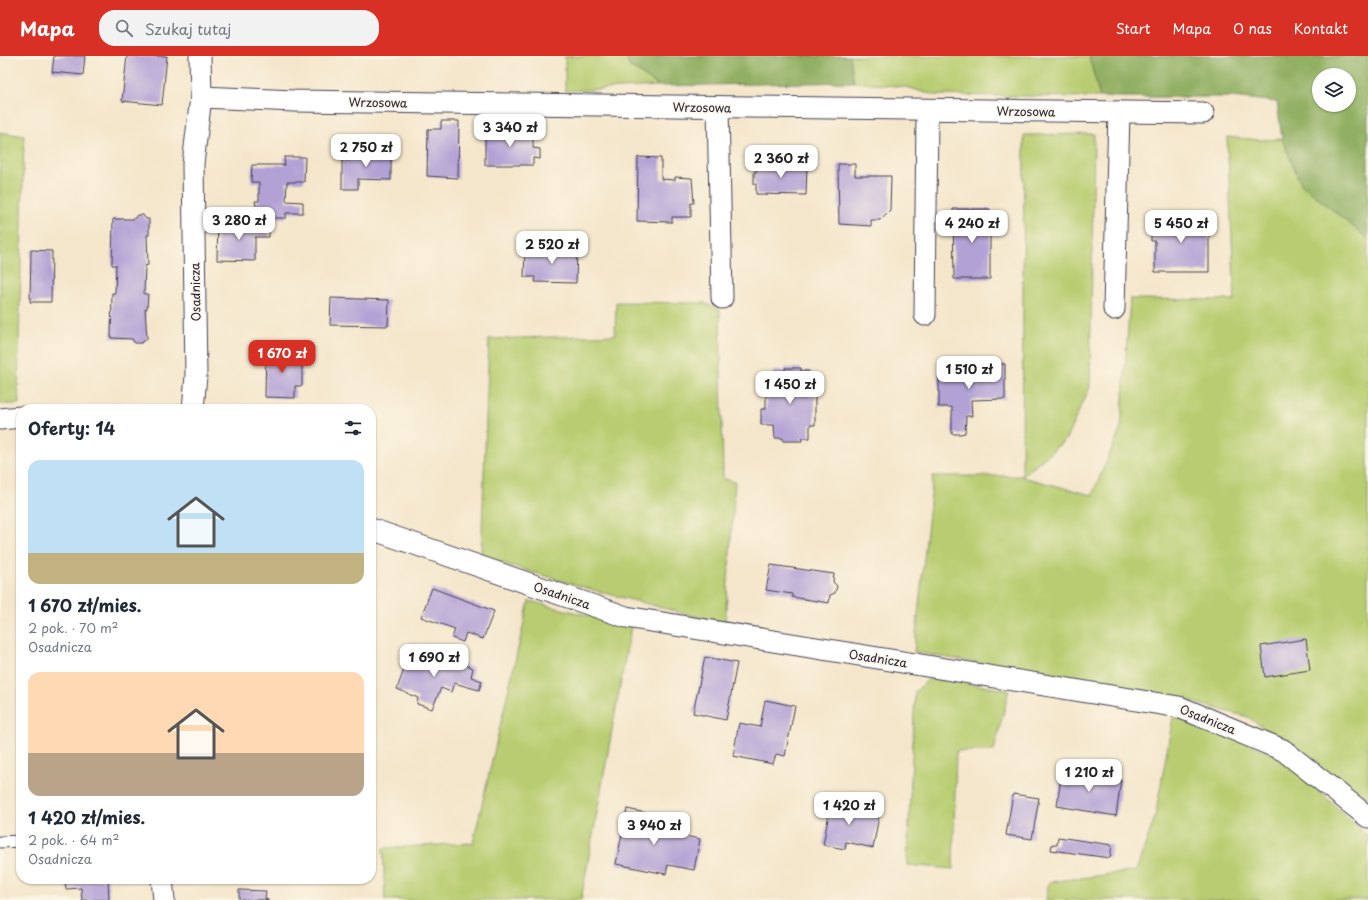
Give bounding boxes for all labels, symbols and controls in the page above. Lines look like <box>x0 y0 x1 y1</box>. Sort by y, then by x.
search box <box>99 10 379 46</box>
text: Mapa <box>20 14 75 42</box>
icon: search <box>113 17 135 39</box>
text: Szukaj tutaj <box>145 17 231 40</box>
text: Start <box>1116 18 1151 39</box>
text: Mapa <box>1173 18 1211 39</box>
text: O nas <box>1233 18 1272 39</box>
text: Kontakt <box>1294 18 1348 39</box>
map controls <box>1312 68 1356 112</box>
button: layers <box>1312 68 1356 112</box>
street label: Wrzosowa <box>348 92 408 112</box>
street label: Wrzosowa <box>672 97 732 117</box>
street label: Wrzosowa <box>996 101 1056 121</box>
pin: 3 340 zł <box>469 114 551 148</box>
text: 3 340 zł <box>483 117 537 136</box>
pin: 2 750 zł <box>325 134 407 168</box>
text: 2 750 zł <box>340 137 392 156</box>
pin: 2 360 zł <box>740 145 822 179</box>
text: 2 360 zł <box>754 148 808 167</box>
pin: 3 280 zł <box>198 207 280 241</box>
text: 3 280 zł <box>212 210 266 229</box>
pin: 4 240 zł <box>931 210 1013 244</box>
pin: 5 450 zł <box>1140 210 1222 244</box>
text: 4 240 zł <box>945 213 999 232</box>
text: 5 450 zł <box>1154 213 1208 232</box>
pin: 2 520 zł <box>511 231 593 265</box>
text: 2 520 zł <box>525 234 579 253</box>
street label: Osadnicza <box>185 262 205 322</box>
pin: 1 670 zł <box>241 340 323 374</box>
text: 1 670 zł <box>257 343 307 362</box>
pin: 1 510 zł <box>928 356 1010 390</box>
text: 1 510 zł <box>945 359 993 378</box>
pin: 1 450 zł <box>749 371 831 405</box>
text: 1 450 zł <box>764 374 816 393</box>
text: Oferty: 14 <box>28 415 115 441</box>
icon: filters <box>342 417 364 439</box>
icon: home <box>160 486 232 558</box>
street label: Osadnicza <box>531 577 593 613</box>
text: 1 670 zł/mies. <box>28 592 142 618</box>
text: 2 pok. · 70 m² <box>28 618 118 637</box>
text: Osadnicza <box>28 637 92 656</box>
pin: 1 690 zł <box>393 644 475 678</box>
street label: Osadnicza <box>848 645 909 672</box>
text: 1 690 zł <box>409 647 459 666</box>
icon: home <box>160 698 232 770</box>
street label: Osadnicza <box>1177 700 1239 739</box>
pin: 1 210 zł <box>1048 759 1130 793</box>
text: 1 210 zł <box>1065 762 1113 781</box>
pin: 1 420 zł <box>808 792 890 826</box>
text: 1 420 zł <box>823 795 875 814</box>
text: 1 420 zł/mies. <box>28 804 145 830</box>
pin: 3 940 zł <box>613 812 695 846</box>
text: 3 940 zł <box>627 815 681 834</box>
text: 2 pok. · 64 m² <box>28 830 119 849</box>
text: Osadnicza <box>28 849 92 868</box>

